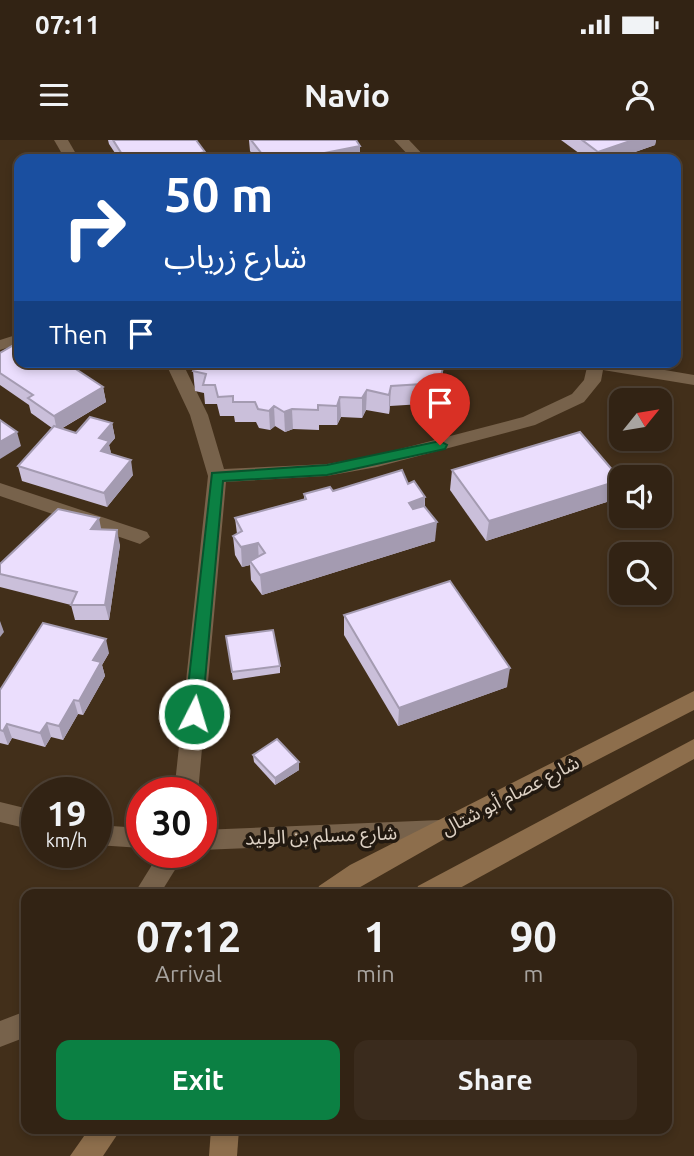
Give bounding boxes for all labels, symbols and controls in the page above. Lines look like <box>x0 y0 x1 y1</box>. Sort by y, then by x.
text: 07:11 <box>35 10 100 39</box>
icon: menu <box>35 76 73 114</box>
icon: person <box>621 76 659 114</box>
text: Navio <box>304 77 390 113</box>
text: 50 m <box>164 166 273 221</box>
icon: right <box>49 182 140 273</box>
text: شارع زرياب <box>164 238 307 274</box>
icon: arrive <box>122 315 160 353</box>
text: Then <box>49 320 108 349</box>
pin <box>410 373 470 445</box>
icon: arrive <box>421 384 459 422</box>
north arrow <box>609 388 672 452</box>
map controls <box>609 388 672 605</box>
button: sound <box>609 465 672 528</box>
button: search <box>609 542 672 605</box>
position arrow <box>157 677 231 751</box>
street label: شارع عصام أبو شتال <box>437 751 584 843</box>
speed limit sign: 30 <box>126 777 217 868</box>
text: 19 <box>47 793 86 833</box>
street label: شارع مسلم بن الوليد <box>245 821 398 853</box>
text: km/h <box>46 830 87 850</box>
text: 07:12 <box>136 913 241 960</box>
text: 1 <box>364 913 387 960</box>
text: 90 <box>510 913 557 960</box>
text: Arrival <box>155 961 222 986</box>
text: min <box>356 961 395 986</box>
text: m <box>523 961 543 986</box>
button: Exit <box>56 1040 340 1120</box>
button: Share <box>354 1040 637 1120</box>

